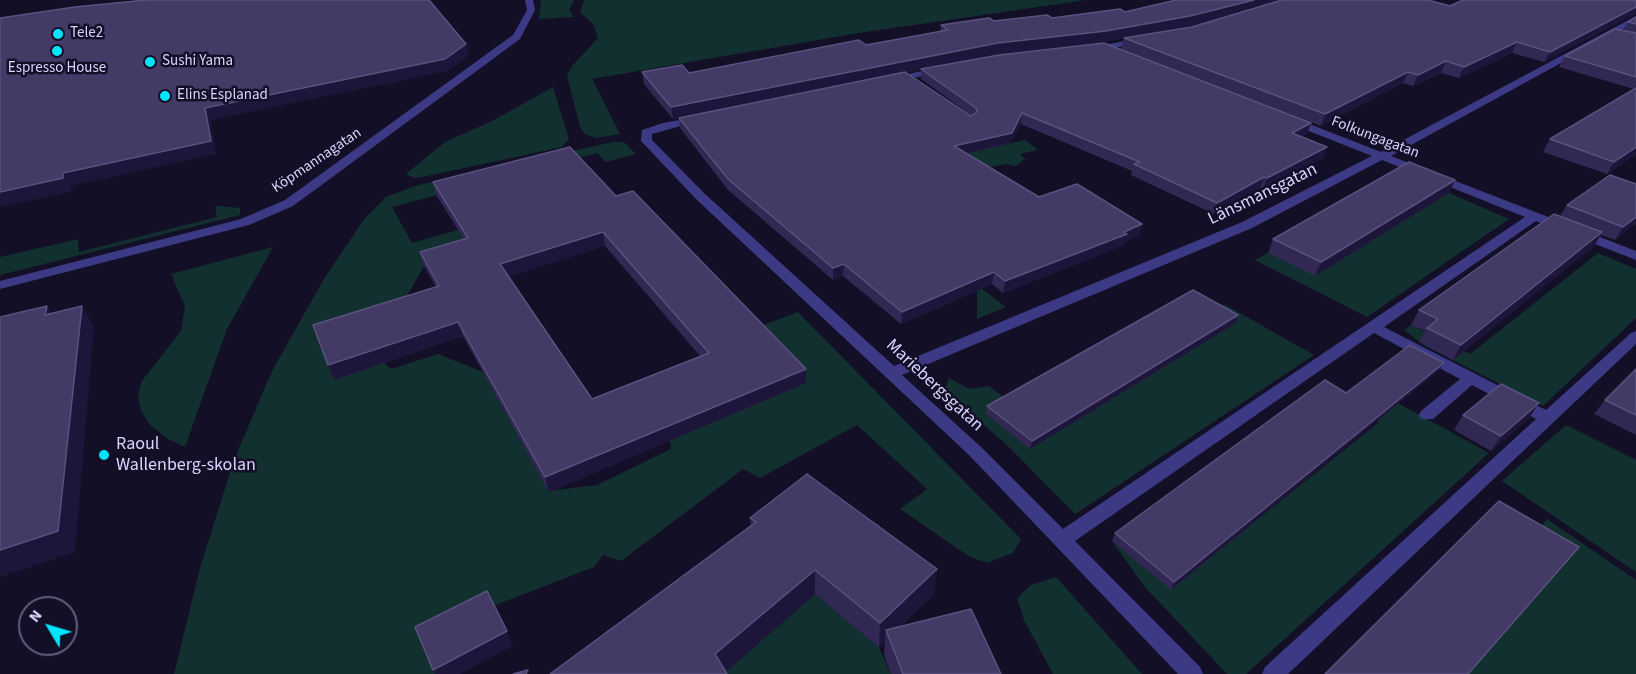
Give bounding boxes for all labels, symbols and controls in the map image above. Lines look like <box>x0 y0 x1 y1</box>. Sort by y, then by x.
place label: Tele2 <box>70 25 103 43</box>
marker: Tele2 <box>51 27 65 41</box>
marker: Espresso House <box>50 44 64 58</box>
place label: Sushi Yama <box>162 53 233 71</box>
marker: Sushi Yama <box>143 55 157 69</box>
place label: Espresso House <box>8 60 106 78</box>
place label: Elins Esplanad <box>177 87 268 105</box>
marker: Elins Esplanad <box>158 89 172 103</box>
street label: Folkungagatan <box>1328 113 1422 163</box>
street label: Köpmannagatan <box>269 124 365 198</box>
street label: Länsmansgatan <box>1205 159 1321 231</box>
street label: Mariebergsgatan <box>881 335 987 437</box>
place label: Raoul Wallenberg-skolan <box>116 434 256 476</box>
marker: Raoul Wallenberg-skolan <box>97 448 111 462</box>
north arrow <box>18 596 78 656</box>
text: N <box>23 605 47 627</box>

